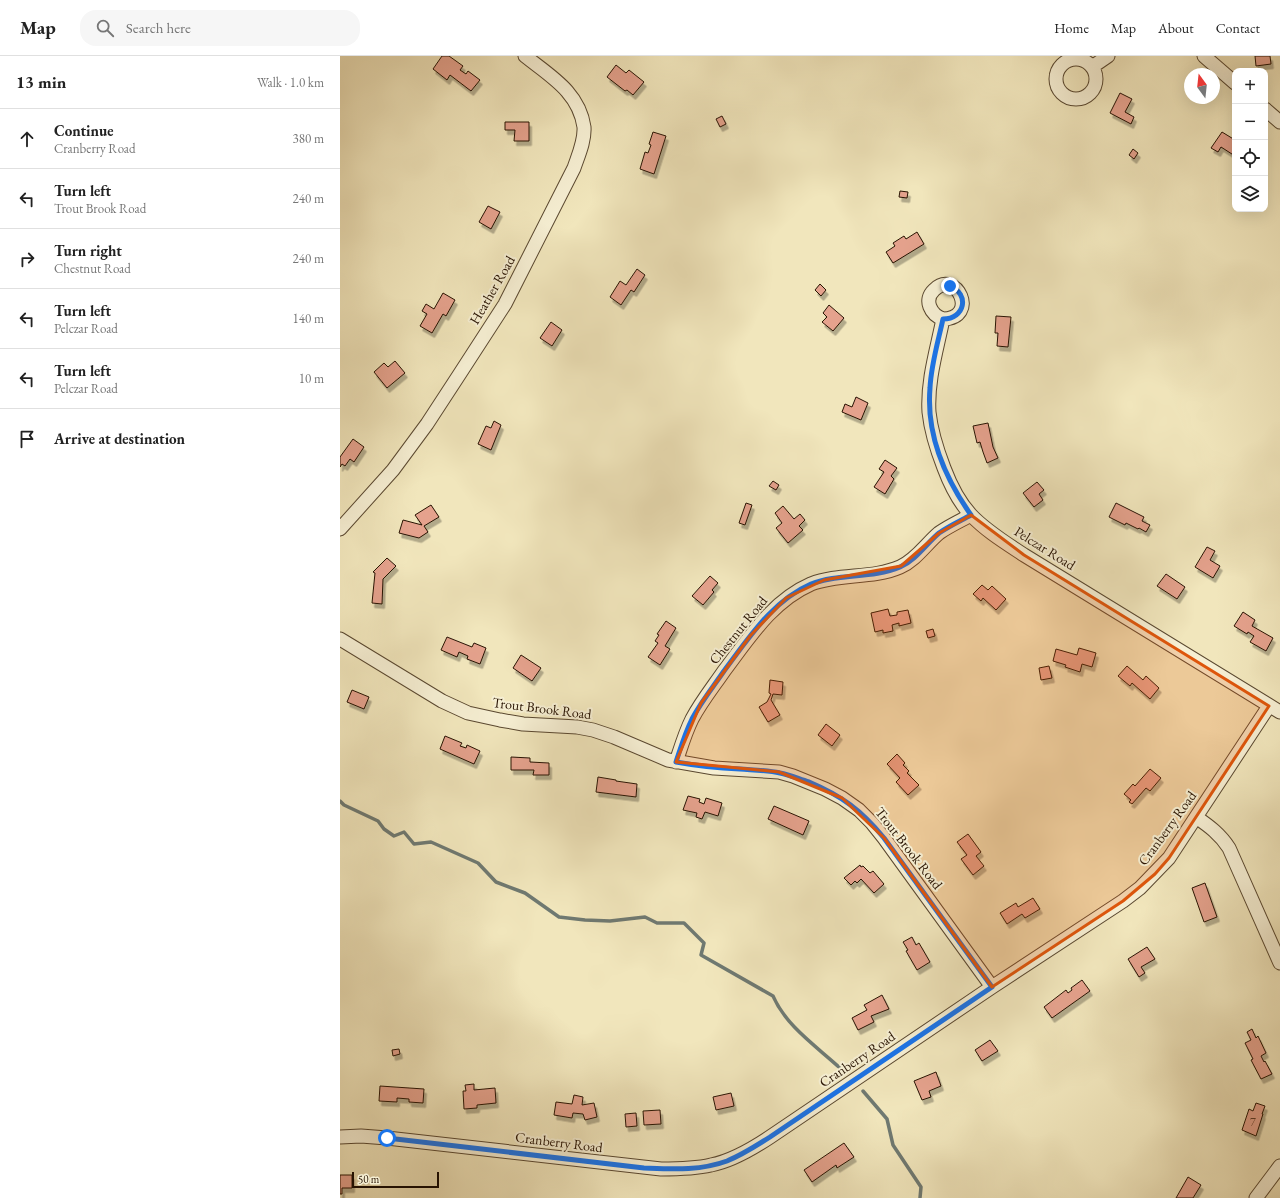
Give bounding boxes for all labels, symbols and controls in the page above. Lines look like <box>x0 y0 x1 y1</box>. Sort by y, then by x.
search box <box>80 10 360 46</box>
text: Map <box>20 15 56 40</box>
icon: search <box>94 17 116 39</box>
text: Search here <box>126 18 191 37</box>
text: Home <box>1054 19 1089 37</box>
text: Map <box>1111 19 1136 37</box>
text: About <box>1158 19 1194 37</box>
text: Contact <box>1216 19 1260 37</box>
north arrow <box>1184 68 1220 104</box>
map controls <box>1232 68 1268 212</box>
button: + <box>1232 68 1268 104</box>
text: 13 min <box>16 71 66 93</box>
text: Walk · 1.0 km <box>257 74 324 91</box>
button: − <box>1232 104 1268 140</box>
text: Continue <box>54 121 114 140</box>
icon: ahead <box>16 128 38 150</box>
text: 380 m <box>293 130 324 147</box>
text: Cranberry Road <box>54 140 136 157</box>
button: locate <box>1232 140 1268 176</box>
button: layers <box>1232 176 1268 212</box>
text: Turn left <box>54 181 111 200</box>
icon: left <box>16 188 38 210</box>
text: 240 m <box>293 190 324 207</box>
text: Trout Brook Road <box>54 200 146 217</box>
text: Turn right <box>54 241 122 260</box>
icon: right <box>16 248 38 270</box>
text: 240 m <box>293 250 324 267</box>
street label: Heather Road <box>465 252 519 328</box>
text: Chestnut Road <box>54 260 131 277</box>
route end <box>941 277 959 295</box>
text: Turn left <box>54 301 111 320</box>
icon: left <box>16 308 38 330</box>
text: 140 m <box>293 310 324 327</box>
text: Pelczar Road <box>54 320 118 337</box>
text: Turn left <box>54 361 111 380</box>
icon: left <box>16 368 38 390</box>
text: 10 m <box>299 370 324 387</box>
text: Pelczar Road <box>54 380 118 397</box>
icon: arrive <box>16 428 38 450</box>
text: Arrive at destination <box>54 429 185 448</box>
street label: Pelczar Road <box>1011 522 1080 574</box>
street label: Chestnut Road <box>705 591 772 668</box>
street label: Trout Brook Road <box>492 693 593 723</box>
street label: Cranberry Road <box>1134 786 1201 869</box>
street label: Trout Brook Road <box>871 803 947 893</box>
street label: Cranberry Road <box>816 1026 899 1091</box>
house number: 7 <box>1250 1114 1256 1130</box>
street label: Cranberry Road <box>514 1128 605 1156</box>
route start <box>378 1129 396 1147</box>
scale bar <box>352 1170 439 1189</box>
text: 50 m <box>358 1172 379 1186</box>

